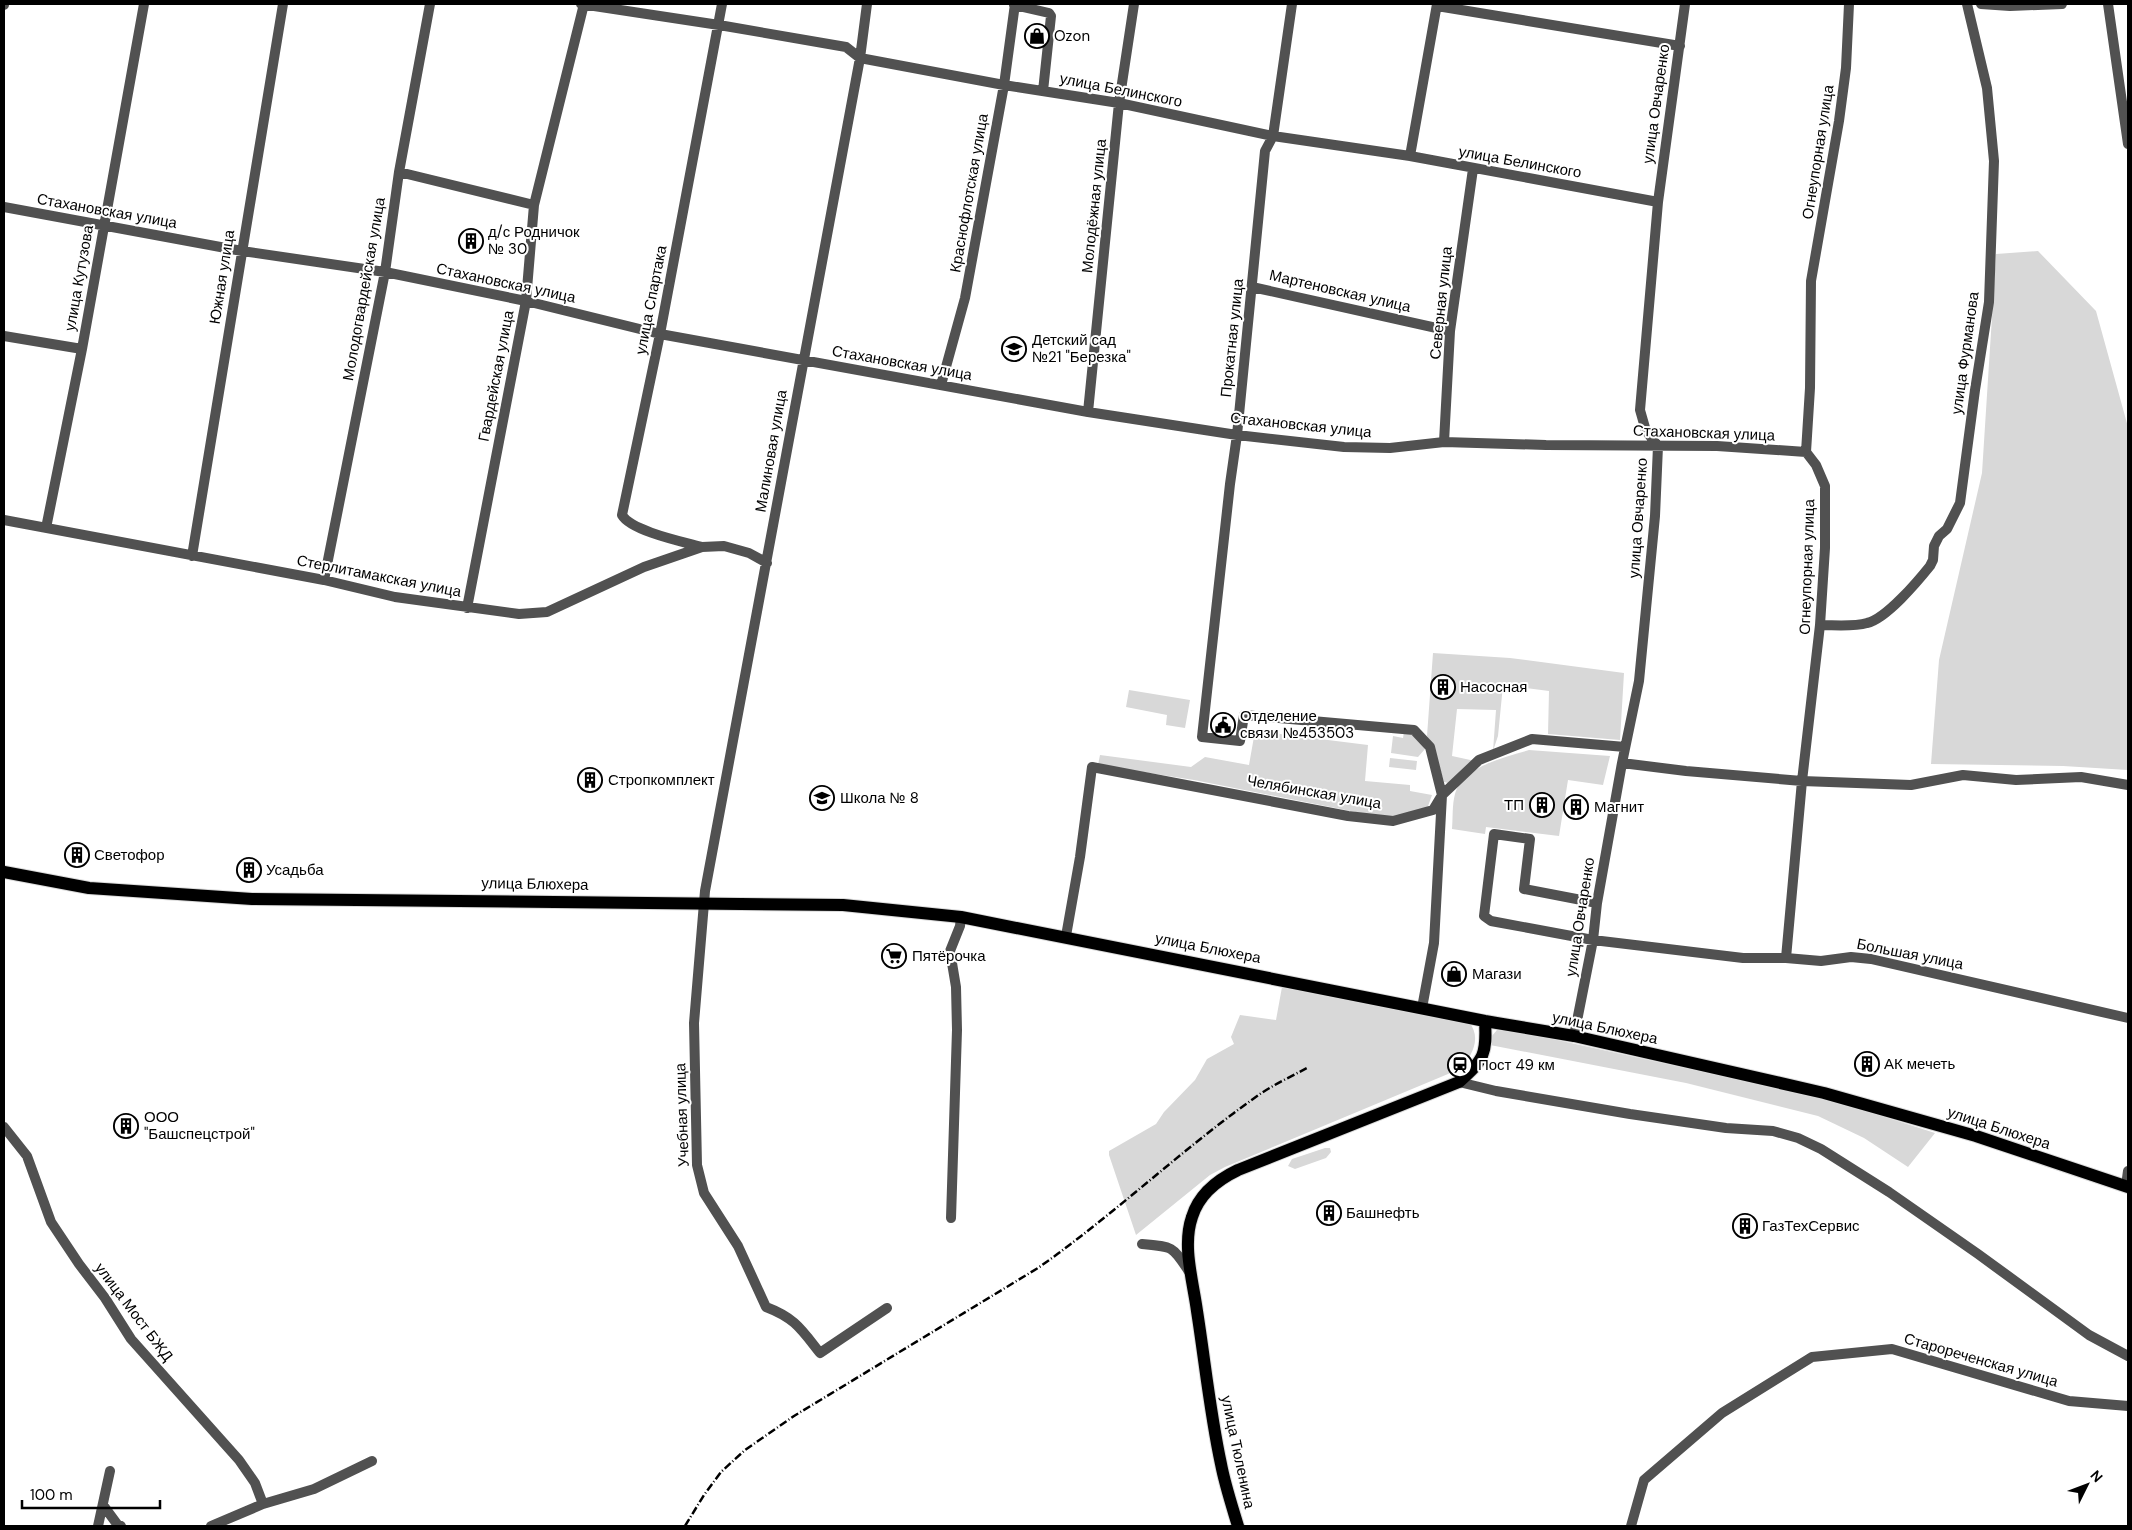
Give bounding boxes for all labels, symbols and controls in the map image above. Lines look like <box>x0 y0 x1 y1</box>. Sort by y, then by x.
shop icon: Ozon <box>1024 23 1050 49</box>
place label: Ozon <box>1054 26 1090 46</box>
street label: улица Овчаренко <box>1638 43 1674 165</box>
street label: улица Белинского <box>1058 68 1184 112</box>
street label: Огнеупорная улица <box>1797 83 1839 221</box>
street label: Краснофлотская улица <box>945 111 993 274</box>
street label: Молодёжная улица <box>1077 137 1111 274</box>
street label: улица Белинского <box>1457 141 1583 183</box>
street label: Стахановская улица <box>35 189 179 233</box>
street label: Молодогвардейская улица <box>338 195 390 382</box>
place label: д/с Родничок № 30 <box>488 222 580 259</box>
street label: улица Кутузова <box>60 223 98 333</box>
street label: Южная улица <box>205 228 239 326</box>
building icon: д/с Родничок № 30 <box>458 228 484 254</box>
street label: улица Спартака <box>631 243 672 356</box>
street label: Северная улица <box>1425 245 1457 361</box>
street label: Стахановская улица <box>434 258 578 308</box>
street label: Мартеновская улица <box>1267 265 1413 317</box>
street label: Прокатная улица <box>1216 277 1248 398</box>
street label: улица Фурманова <box>1946 290 1984 416</box>
street label: Гвардейская улица <box>473 308 519 443</box>
place label: Детский сад №21 "Березка" <box>1032 330 1131 367</box>
school or university icon: Детский сад №21 "Березка" <box>1001 336 1027 362</box>
street label: Стахановская улица <box>830 341 974 385</box>
street label: Малиновая улица <box>750 387 792 514</box>
street label: Стахановская улица <box>1229 408 1373 442</box>
street label: Стахановская улица <box>1633 421 1776 445</box>
street label: улица Овчаренко <box>1624 457 1652 579</box>
street label: Огнеупорная улица <box>1795 498 1819 635</box>
street label: Стерлитамакская улица <box>295 550 464 602</box>
building icon: Насосная <box>1430 674 1456 700</box>
place label: Насосная <box>1460 677 1527 697</box>
place label: Отделение связи №453503 <box>1240 706 1354 743</box>
public building icon: Отделение связи №453503 <box>1210 712 1236 738</box>
building icon: Стропкомплект <box>577 767 603 793</box>
place label: Стропкомплект <box>608 770 715 790</box>
street label: Челябинская улица <box>1245 770 1383 814</box>
school or university icon: Школа № 8 <box>809 785 835 811</box>
place label: Школа № 8 <box>840 788 919 808</box>
building icon: ТП <box>1529 792 1555 818</box>
building icon: Магнит <box>1563 794 1589 820</box>
place label: ТП <box>1504 795 1524 815</box>
place label: Магнит <box>1594 797 1644 817</box>
building icon: Светофор <box>64 842 90 868</box>
place label: Светофор <box>94 845 165 865</box>
street label: улица Овчаренко <box>1561 856 1599 978</box>
building icon: Усадьба <box>236 857 262 883</box>
place label: Усадьба <box>266 860 324 880</box>
street label: улица Блюхера <box>481 873 589 895</box>
street label: улица Блюхера <box>1154 928 1263 968</box>
street label: Большая улица <box>1855 934 1966 974</box>
supermarket icon: Пятёрочка <box>881 943 907 969</box>
place label: Пятёрочка <box>912 946 986 966</box>
shop icon: Магази <box>1441 961 1467 987</box>
place label: Магази <box>1472 964 1522 984</box>
street label: улица Блюхера <box>1551 1007 1660 1049</box>
building icon: АК мечеть <box>1854 1051 1880 1077</box>
station icon: Пост 49 км <box>1447 1052 1473 1078</box>
place label: АК мечеть <box>1884 1054 1955 1074</box>
place label: Пост 49 км <box>1478 1055 1555 1075</box>
street label: Учебная улица <box>670 1062 694 1167</box>
street label: улица Блюхера <box>1945 1102 2054 1154</box>
place label: ООО "Башспецстрой" <box>144 1107 255 1144</box>
building icon: ООО "Башспецстрой" <box>113 1113 139 1139</box>
building icon: Башнефть <box>1316 1200 1342 1226</box>
place label: Башнефть <box>1346 1203 1420 1223</box>
building icon: ГазТехСервис <box>1732 1213 1758 1239</box>
place label: ГазТехСервис <box>1762 1216 1860 1236</box>
street label: улица Мост БЖД <box>90 1259 178 1365</box>
street label: Старореченская улица <box>1902 1328 2061 1392</box>
street label: улица Тюленина <box>1216 1394 1260 1511</box>
north arrow <box>2062 1460 2112 1510</box>
text: N <box>2087 1466 2107 1486</box>
scale bar <box>22 1478 160 1510</box>
text: 100 m <box>30 1485 73 1505</box>

